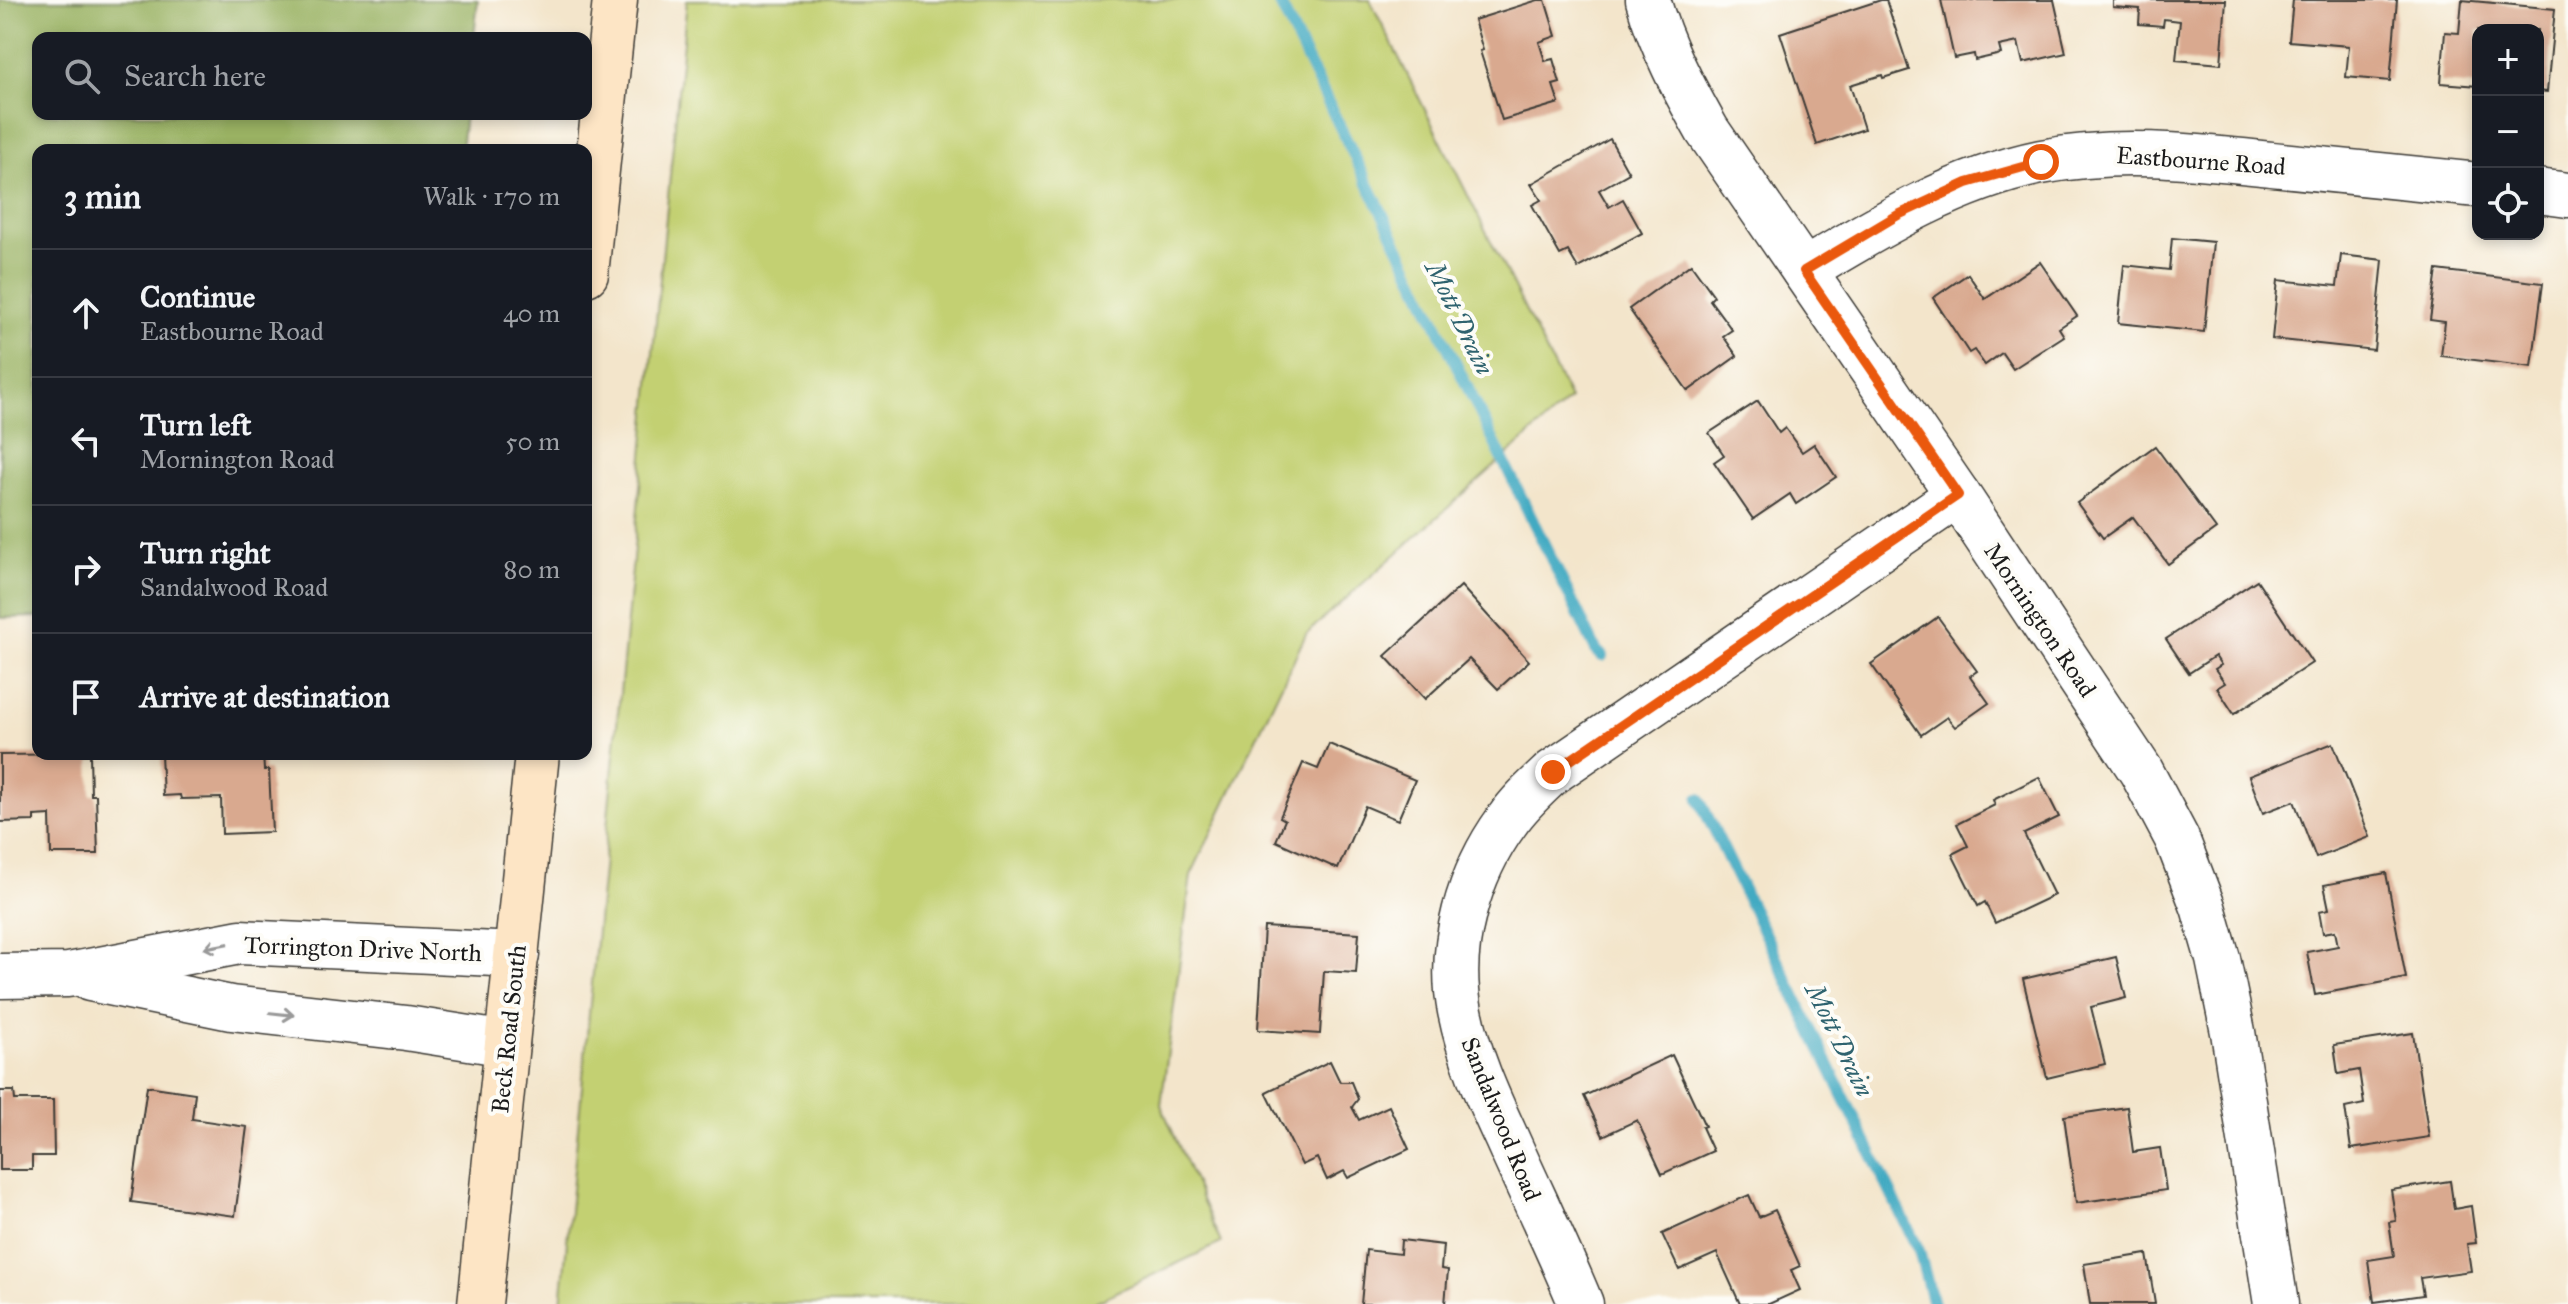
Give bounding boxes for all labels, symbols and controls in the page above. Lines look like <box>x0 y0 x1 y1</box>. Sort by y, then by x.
map controls <box>2472 24 2544 240</box>
button: + <box>2472 24 2544 96</box>
search box <box>32 32 592 120</box>
icon: search <box>60 54 104 98</box>
text: Search here <box>124 58 266 94</box>
button: − <box>2472 96 2544 168</box>
street label: Eastbourne Road <box>2115 140 2287 182</box>
route start <box>2023 144 2059 180</box>
button: locate <box>2472 168 2544 240</box>
text: 3 min <box>64 176 141 217</box>
text: Walk · 170 m <box>423 180 560 212</box>
water label: Mott Drain <box>1417 253 1501 380</box>
text: Continue <box>140 279 255 315</box>
icon: ahead <box>64 291 108 335</box>
text: 40 m <box>503 297 560 329</box>
text: Eastbourne Road <box>140 315 324 347</box>
text: Turn left <box>140 407 251 443</box>
icon: left <box>64 419 108 463</box>
text: 50 m <box>505 425 560 457</box>
text: Mornington Road <box>140 443 334 475</box>
text: Turn right <box>140 535 271 571</box>
street label: Mornington Road <box>1977 537 2103 703</box>
icon: right <box>64 547 108 591</box>
text: 80 m <box>504 553 560 585</box>
text: Sandalwood Road <box>140 571 328 603</box>
icon: arrive <box>64 675 108 719</box>
text: Arrive at destination <box>140 679 390 715</box>
route end <box>1535 754 1571 790</box>
street label: Torrington Drive North <box>244 930 482 968</box>
one-way arrow <box>204 940 229 955</box>
street label: Beck Road South <box>485 943 533 1115</box>
water label: Mott Drain <box>1797 975 1881 1102</box>
one-way arrow <box>268 1007 295 1022</box>
street label: Sandalwood Road <box>1455 1033 1547 1205</box>

